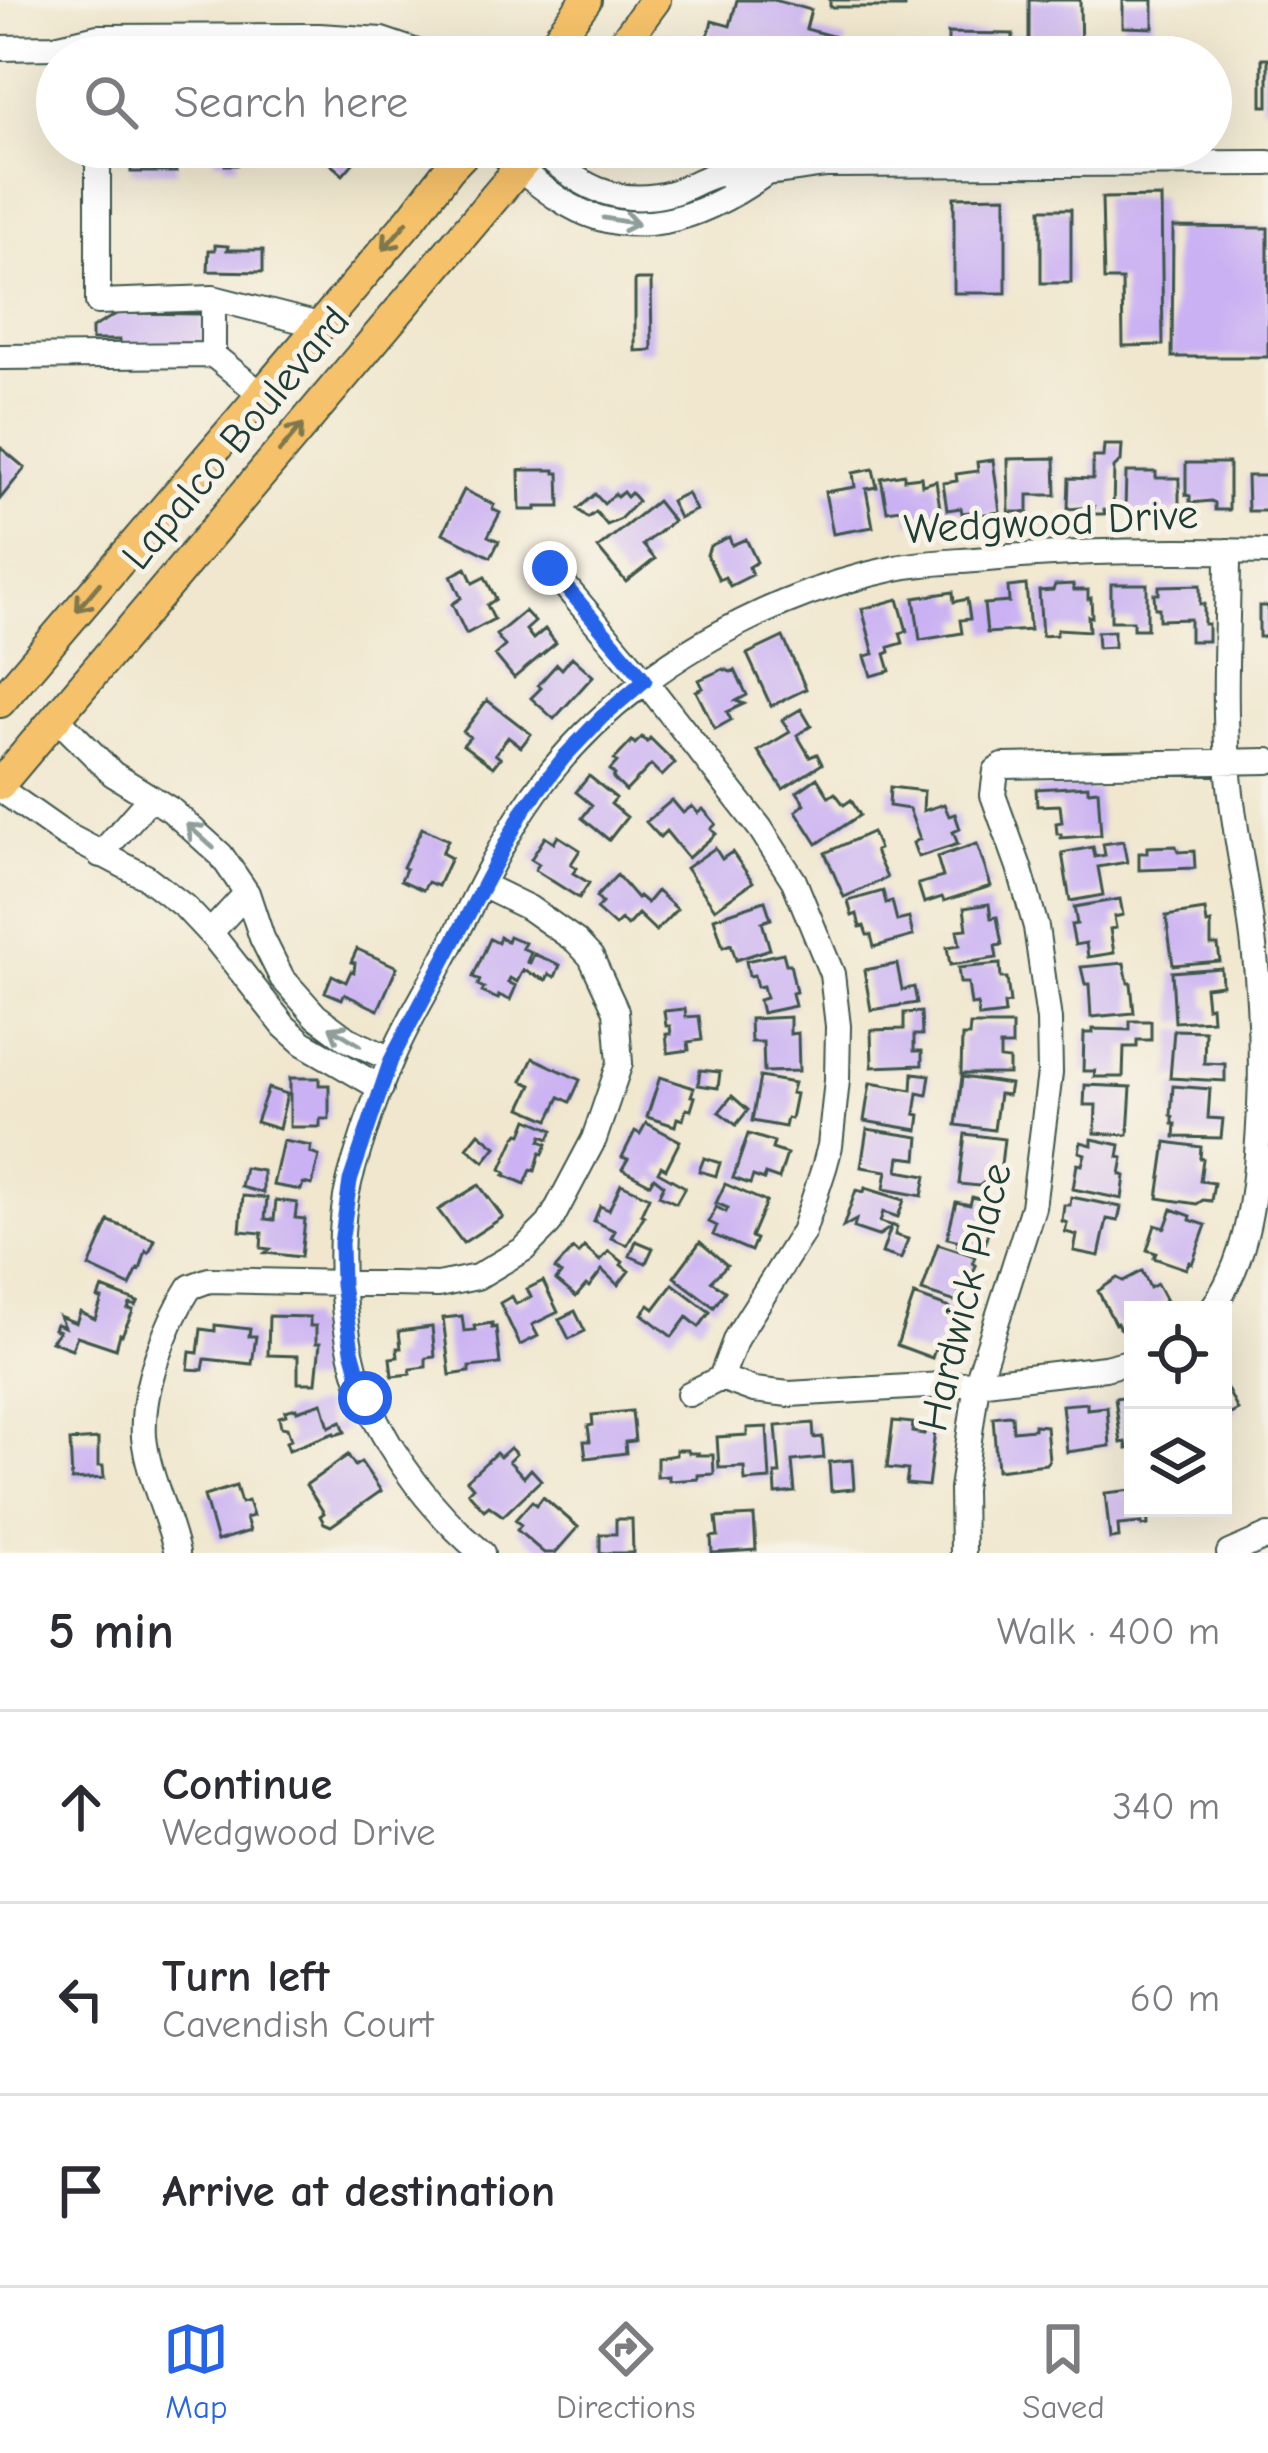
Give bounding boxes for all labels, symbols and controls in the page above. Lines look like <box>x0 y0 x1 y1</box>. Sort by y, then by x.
search box <box>36 36 1232 168</box>
icon: search <box>78 69 144 135</box>
text: Search here <box>174 76 408 128</box>
one-way arrow <box>600 210 639 233</box>
one-way arrow <box>382 220 410 251</box>
street label: Lapalco Boulevard <box>112 297 360 579</box>
one-way arrow <box>277 423 305 454</box>
street label: Wedgwood Drive <box>903 490 1199 554</box>
route end <box>523 541 577 595</box>
one-way arrow <box>74 581 102 612</box>
one-way arrow <box>185 823 216 851</box>
one-way arrow <box>329 1024 363 1048</box>
street label: Hardwick Place <box>908 1158 1022 1436</box>
map controls <box>1124 1301 1232 1517</box>
button: locate <box>1124 1301 1232 1409</box>
route start <box>338 1371 392 1425</box>
button: layers <box>1124 1409 1232 1517</box>
text: 5 min <box>48 1602 174 1661</box>
text: Walk · 400 m <box>997 1609 1220 1654</box>
text: Continue <box>162 1758 332 1810</box>
icon: ahead <box>48 1774 114 1840</box>
text: 340 m <box>1112 1784 1220 1829</box>
text: Wedgwood Drive <box>162 1810 436 1855</box>
text: Turn left <box>162 1950 329 2002</box>
icon: left <box>48 1966 114 2032</box>
text: 60 m <box>1130 1976 1220 2021</box>
text: Cavendish Court <box>162 2002 434 2047</box>
icon: arrive <box>48 2158 114 2224</box>
text: Arrive at destination <box>162 2165 555 2217</box>
tab: Map <box>163 2316 229 2426</box>
tab: Directions <box>556 2316 696 2426</box>
tab: Saved <box>1022 2316 1105 2426</box>

